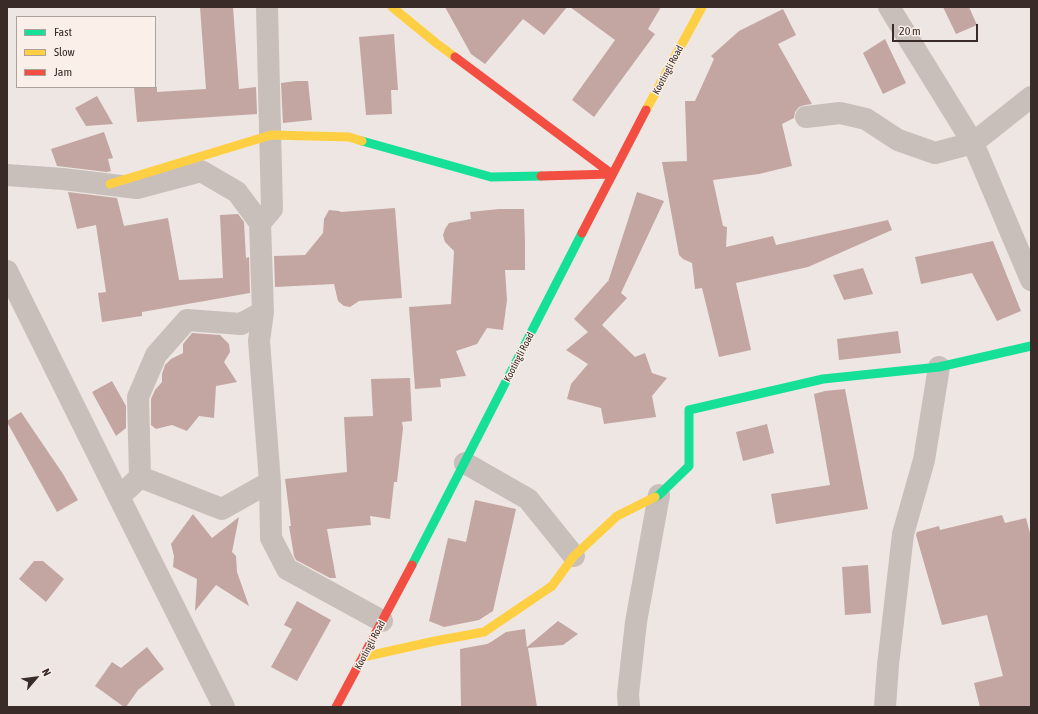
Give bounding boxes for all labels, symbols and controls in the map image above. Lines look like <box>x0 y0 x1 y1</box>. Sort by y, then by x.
legend <box>16 16 156 88</box>
scale bar <box>894 16 980 42</box>
text: 20 m <box>899 24 921 38</box>
text: Fast <box>54 25 72 39</box>
street label: Kootingli Road <box>650 43 686 97</box>
text: Slow <box>54 45 75 59</box>
text: Jam <box>54 65 72 79</box>
street label: Kootingli Road <box>501 330 537 384</box>
street label: Kootingli Road <box>352 618 388 672</box>
north arrow <box>16 658 56 698</box>
text: N <box>40 667 53 678</box>

